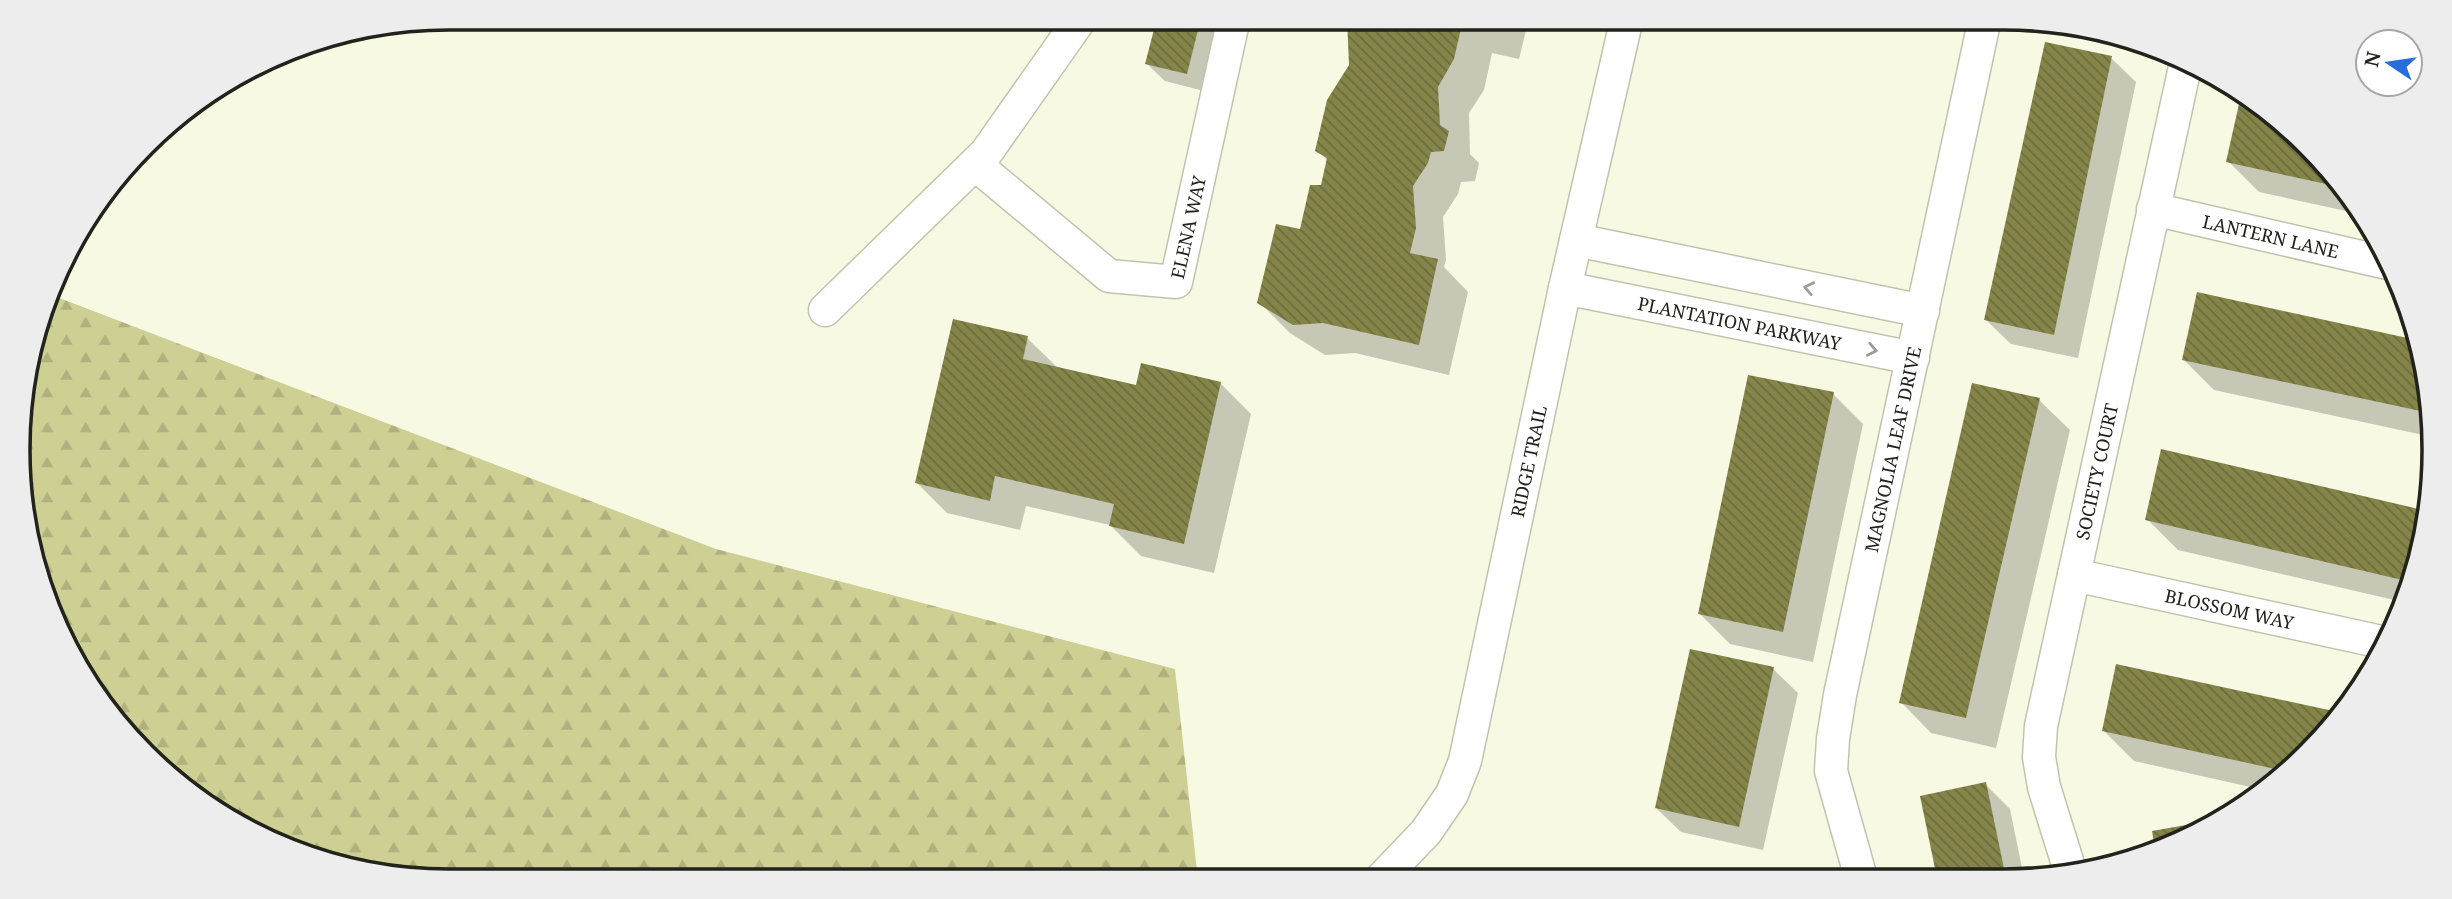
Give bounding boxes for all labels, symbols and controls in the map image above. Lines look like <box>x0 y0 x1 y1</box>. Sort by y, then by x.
north arrow <box>2354 28 2424 98</box>
text: N <box>2358 49 2387 69</box>
street label: ELENA WAY <box>1165 173 1211 281</box>
street label: LANTERN LANE <box>2200 209 2341 264</box>
one-way arrow <box>1803 281 1815 296</box>
street label: PLANTATION PARKWAY <box>1636 291 1844 355</box>
one-way arrow <box>1866 341 1878 356</box>
street label: MAGNOLIA LEAF DRIVE <box>1859 344 1926 554</box>
street label: SOCIETY COURT <box>2070 401 2123 542</box>
street label: RIDGE TRAIL <box>1505 403 1552 519</box>
street label: BLOSSOM WAY <box>2163 583 2297 635</box>

